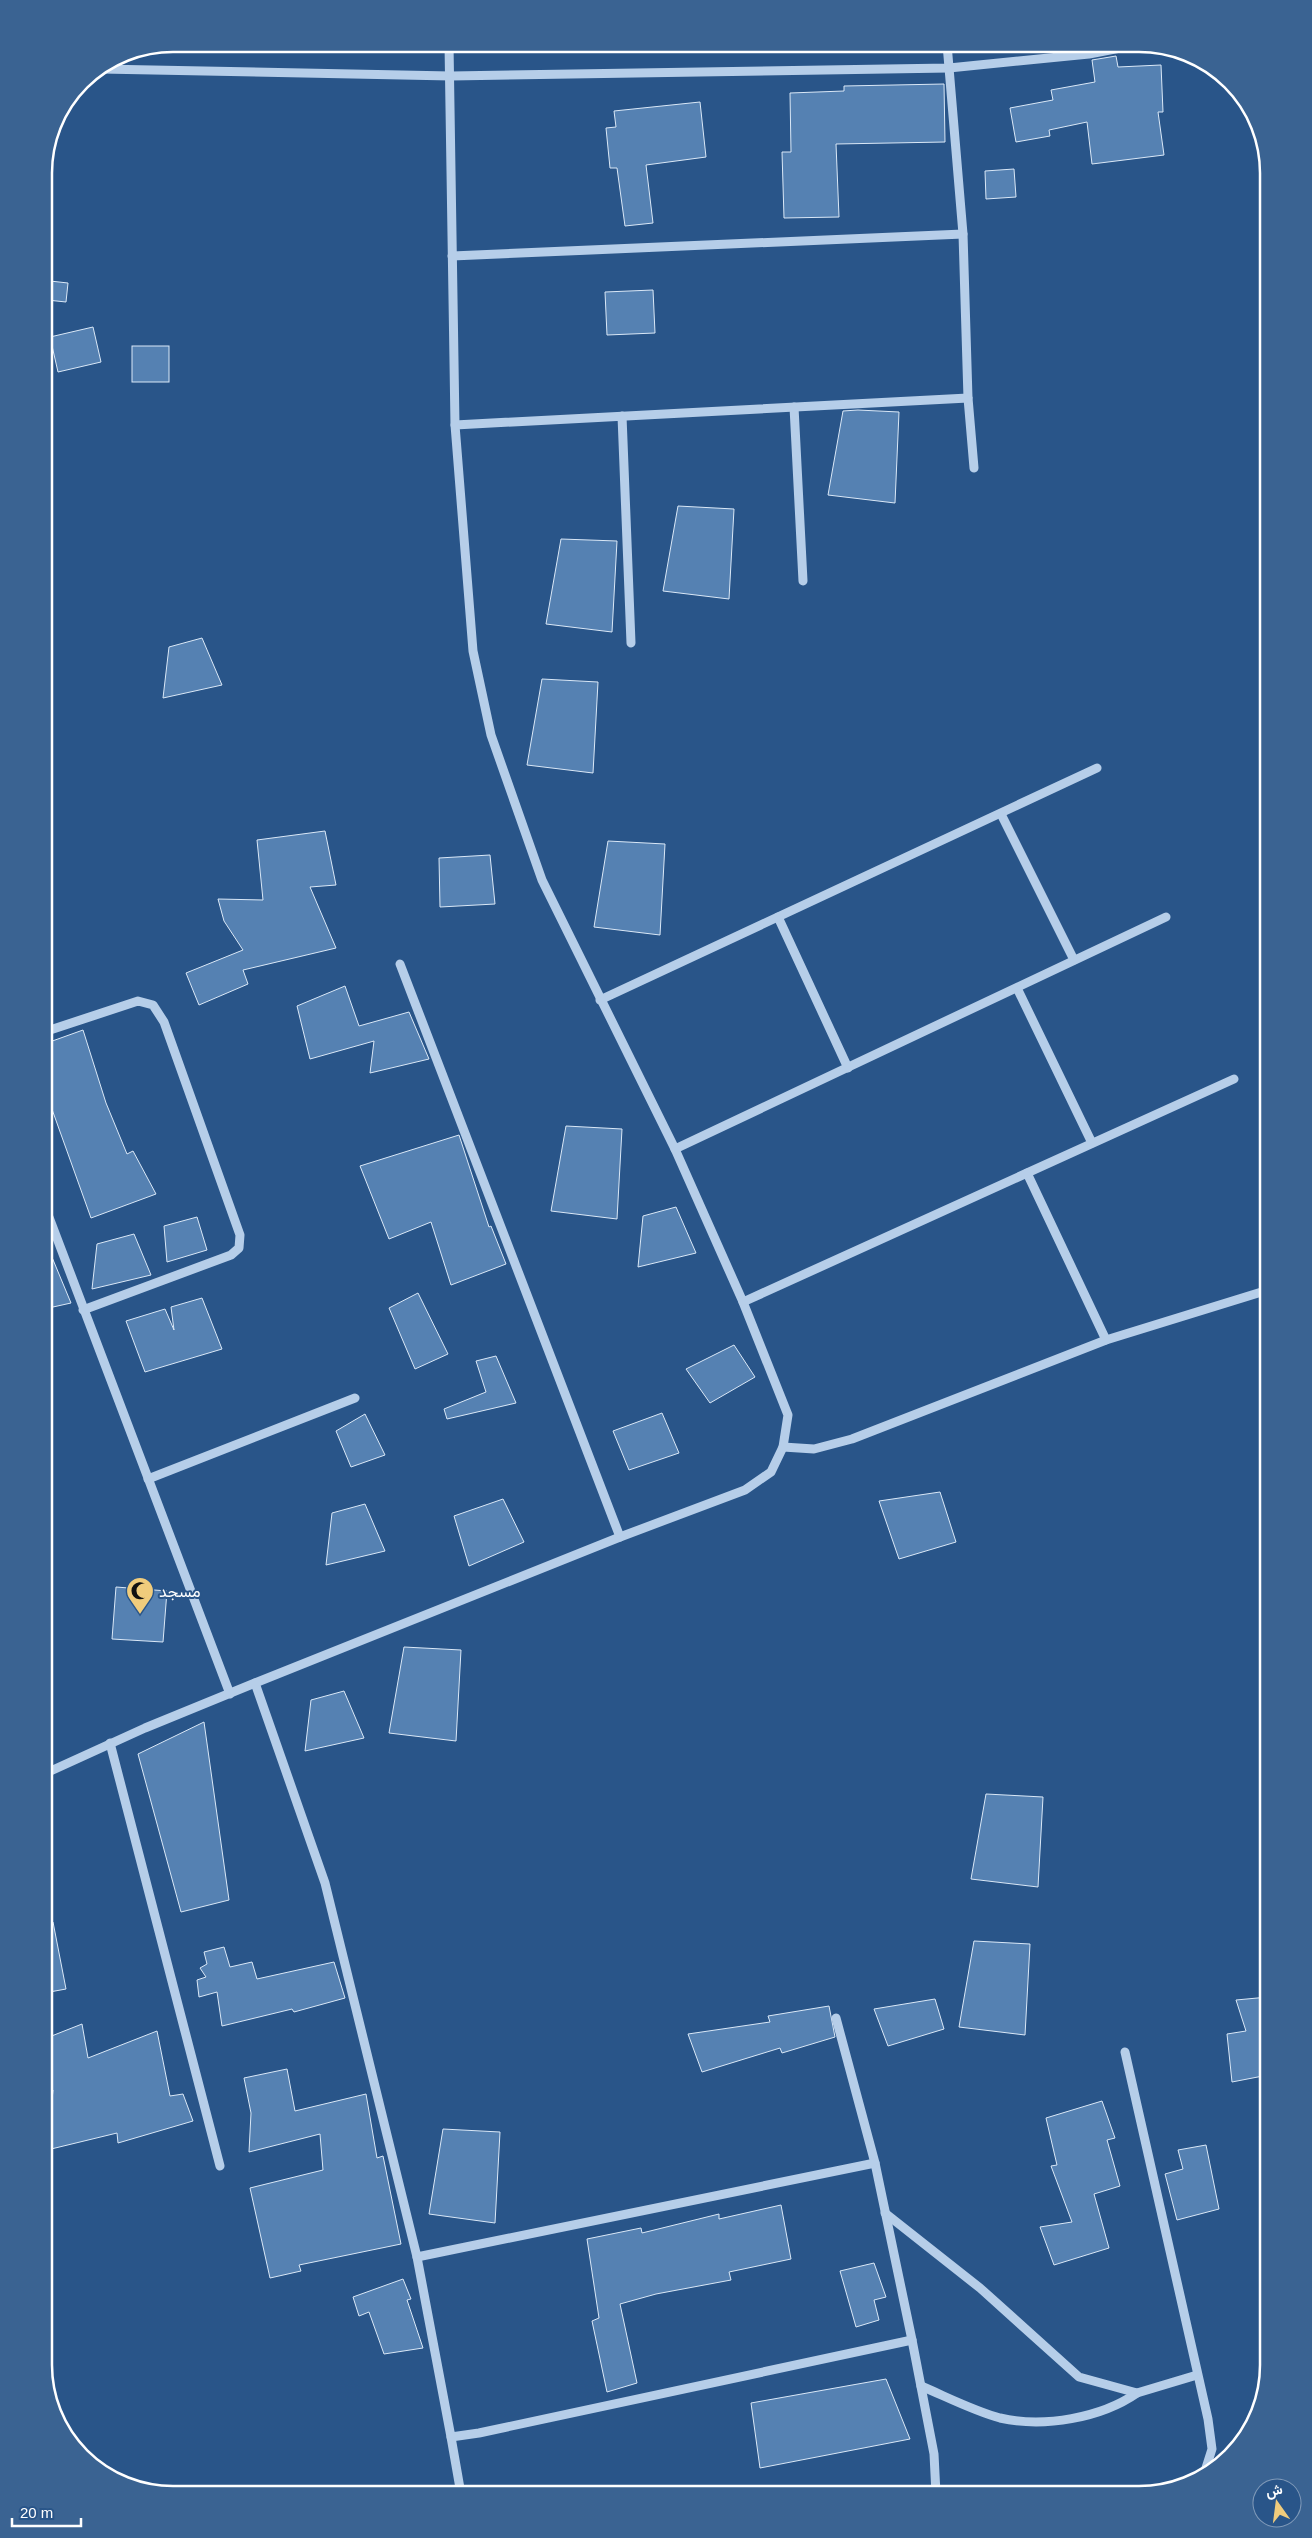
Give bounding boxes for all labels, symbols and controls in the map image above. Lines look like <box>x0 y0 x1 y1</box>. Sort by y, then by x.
mosque icon: مسجد <box>125 1576 155 1615</box>
place label: مسجد <box>159 1583 200 1601</box>
north arrow <box>1252 2478 1302 2528</box>
text: ش <box>1264 2481 1284 2501</box>
scale bar <box>12 2496 81 2528</box>
text: 20 m <box>20 2504 53 2521</box>

